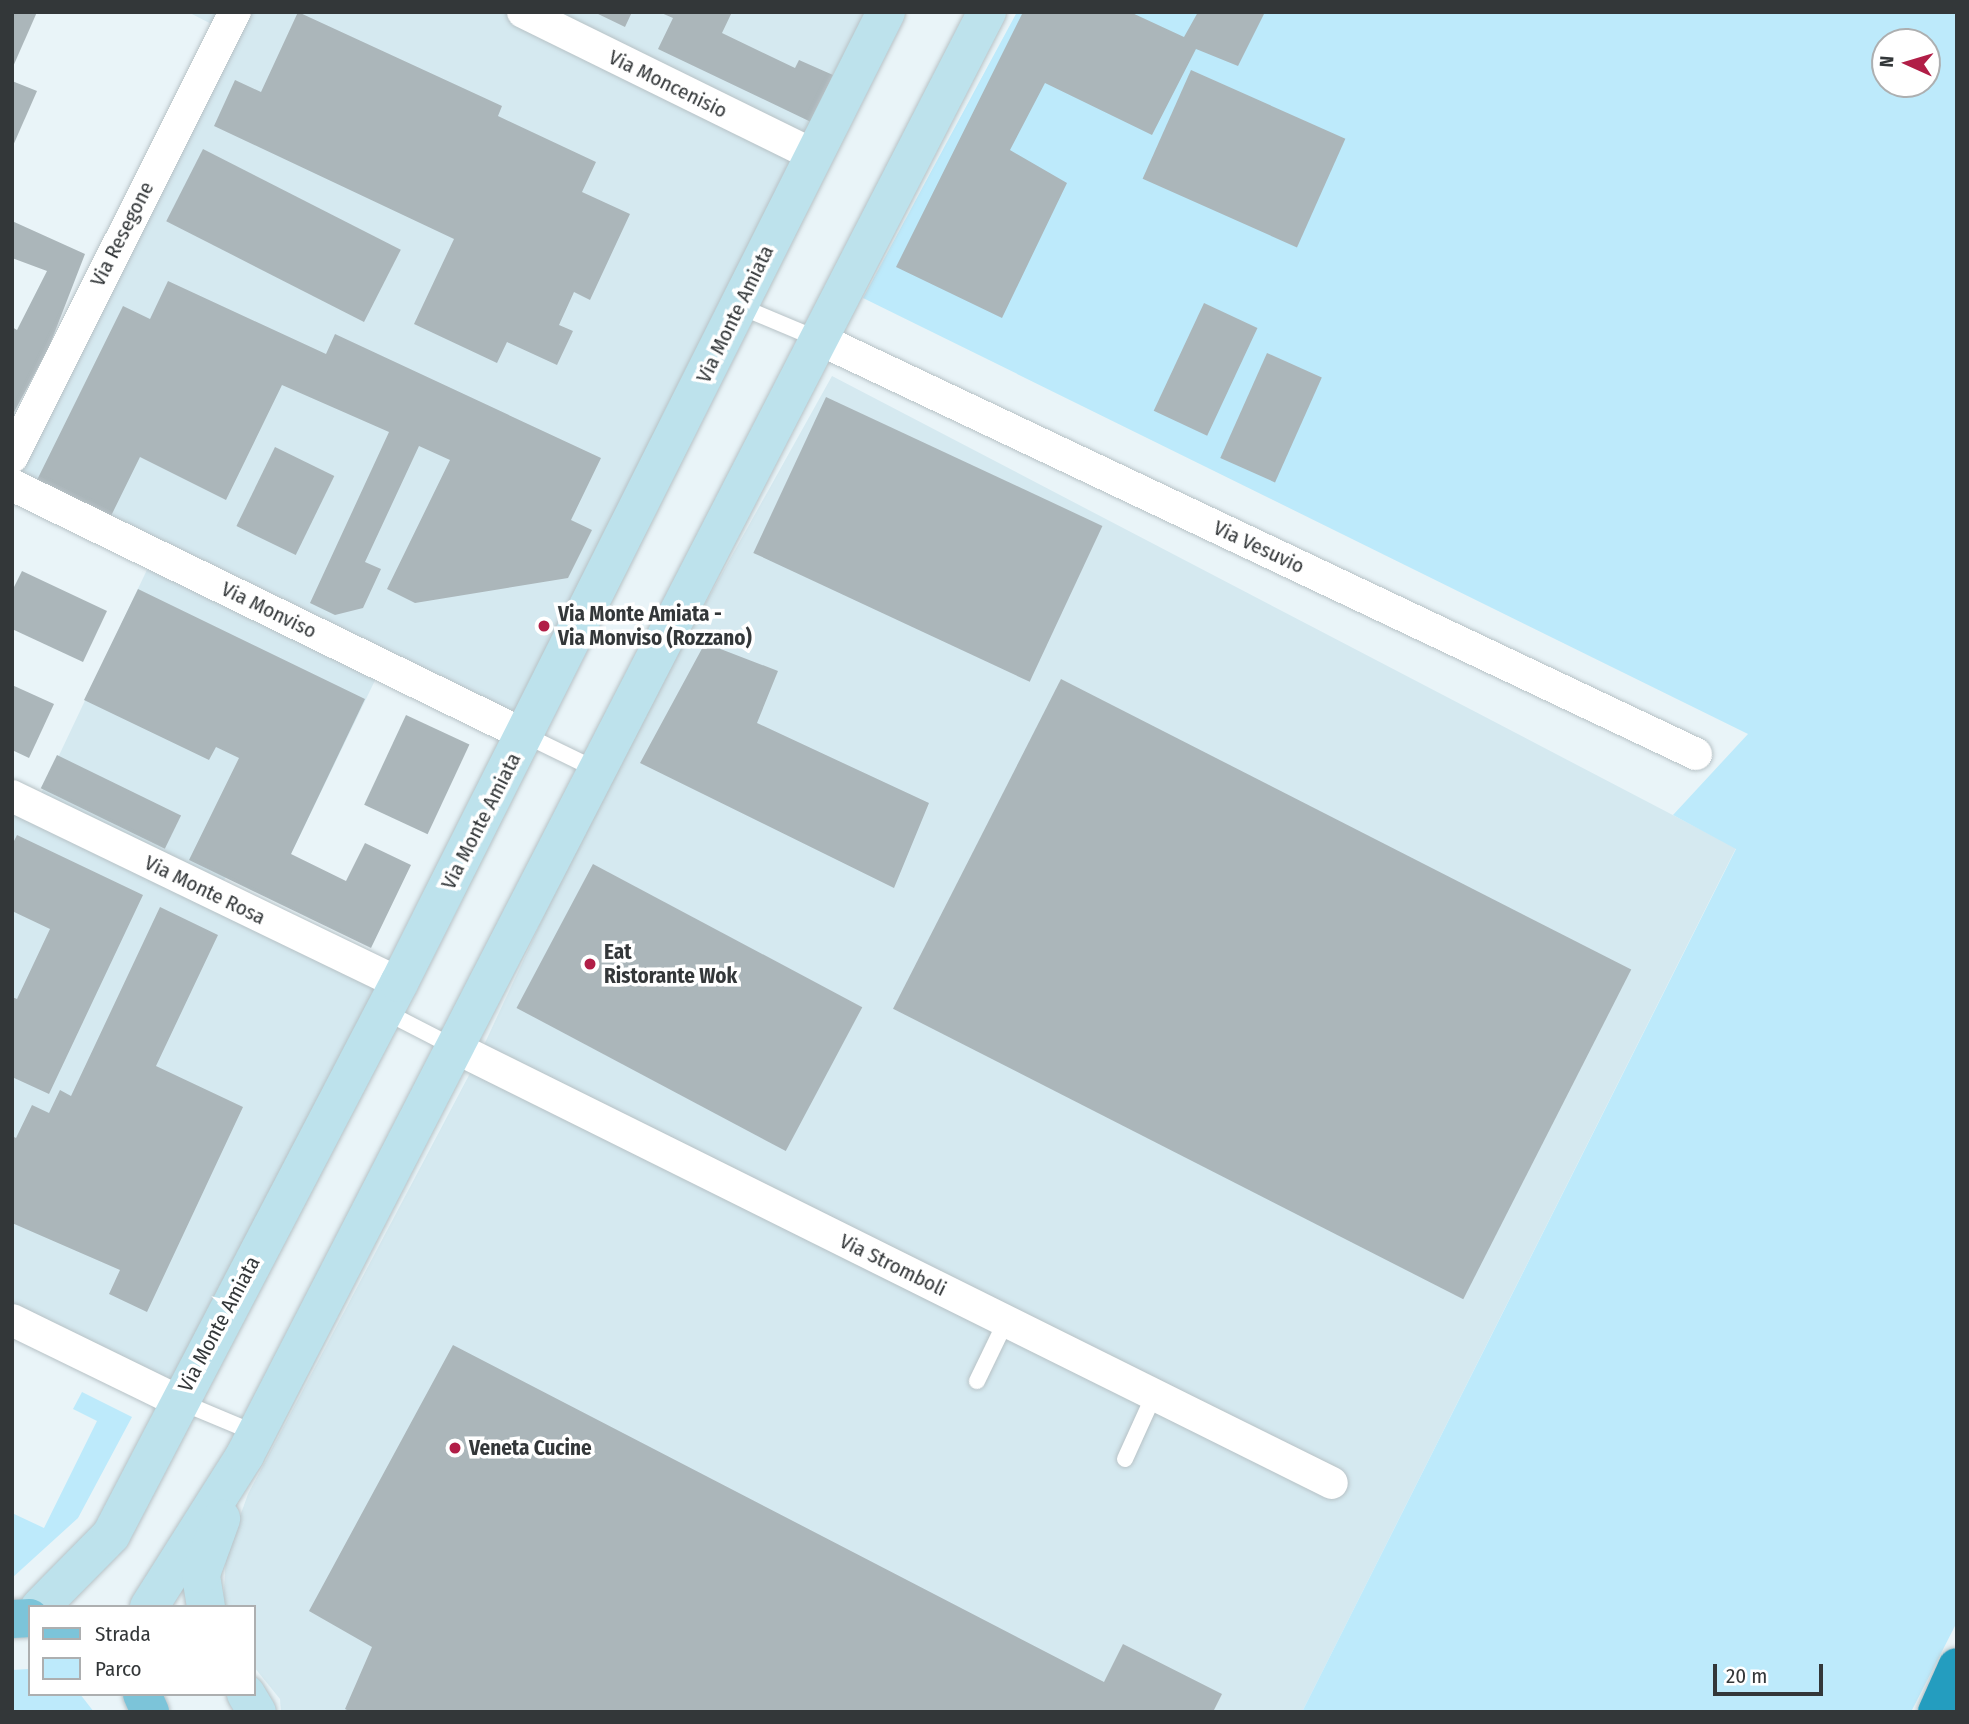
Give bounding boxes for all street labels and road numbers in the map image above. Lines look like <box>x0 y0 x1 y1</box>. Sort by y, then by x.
street label: Via Moncenisio <box>605 44 731 124</box>
street label: Via Resegone <box>85 177 159 291</box>
street label: Via Monte Amiata <box>691 241 779 387</box>
street label: Via Vesuvio <box>1210 515 1308 579</box>
street label: Via Monviso <box>217 576 321 644</box>
street label: Via Monte Amiata <box>436 748 526 894</box>
street label: Via Monte Rosa <box>140 850 270 930</box>
street label: Via Stromboli <box>836 1228 950 1302</box>
street label: Via Monte Amiata <box>173 1252 265 1396</box>

